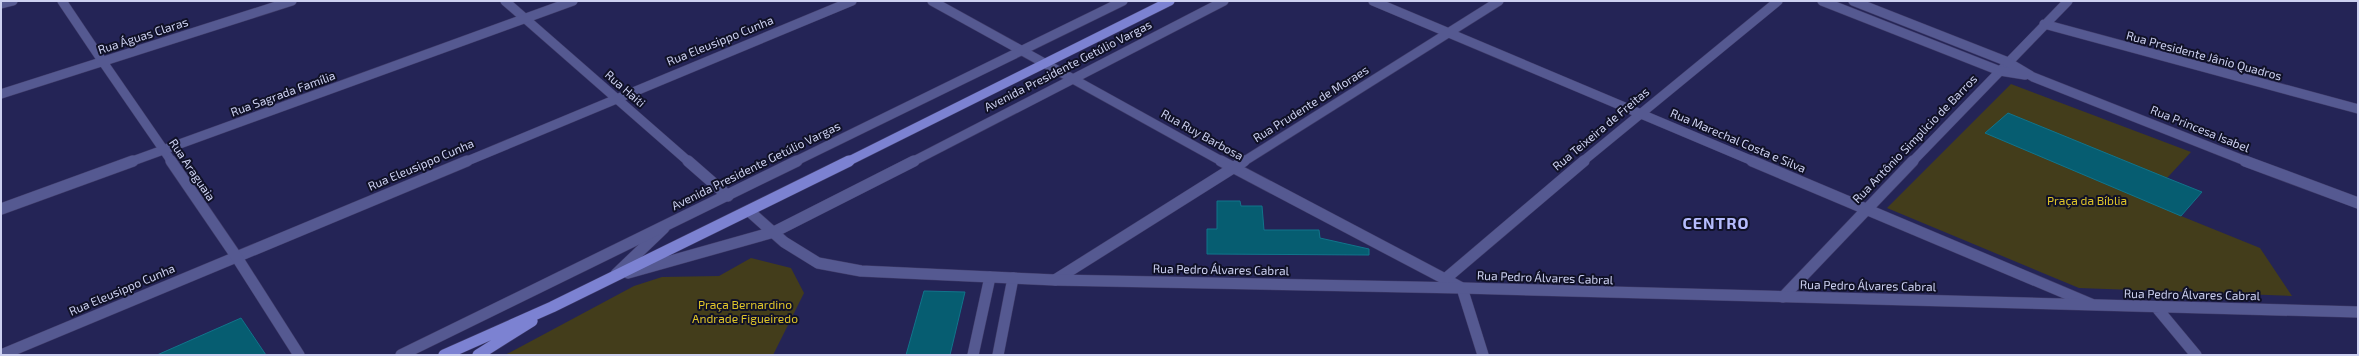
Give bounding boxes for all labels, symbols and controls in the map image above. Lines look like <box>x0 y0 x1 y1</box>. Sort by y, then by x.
street label: Rua Eleusippo Cunha <box>664 12 775 68</box>
street label: Rua Águas Claras <box>96 14 190 56</box>
street label: Avenida Presidente Getúlio Vargas <box>981 17 1154 114</box>
street label: Rua Presidente Jânio Quadros <box>2125 27 2284 84</box>
street label: Rua Prudente de Moraes <box>1250 62 1371 144</box>
street label: Rua Haiti <box>603 67 649 109</box>
street label: Rua Sagrada Família <box>228 68 337 119</box>
street label: Rua Antônio Simplicio de Barros <box>1849 71 1979 205</box>
street label: Rua Teixeira de Freitas <box>1549 84 1651 173</box>
street label: Rua Princesa Isabel <box>2149 102 2252 155</box>
street label: Rua Marechal Costa e Silva <box>1669 105 1808 175</box>
street label: Rua Ruy Barbosa <box>1159 106 1246 162</box>
street label: Avenida Presidente Getúlio Vargas <box>669 118 842 212</box>
street label: Rua Eleusippo Cunha <box>365 135 476 193</box>
street label: Rua Araguaia <box>167 136 219 203</box>
park label: Praça da Bíblia <box>2047 193 2127 208</box>
district label: CENTRO <box>1682 213 1750 232</box>
street label: Rua Eleusippo Cunha <box>66 260 177 318</box>
street label: Rua Pedro Álvares Cabral <box>1153 261 1290 277</box>
street label: Rua Pedro Álvares Cabral <box>1477 268 1614 286</box>
street label: Rua Pedro Álvares Cabral <box>1800 277 1937 293</box>
street label: Rua Pedro Álvares Cabral <box>2124 286 2261 302</box>
park label: Praça Bernardino Andrade Figueiredo <box>692 297 798 325</box>

